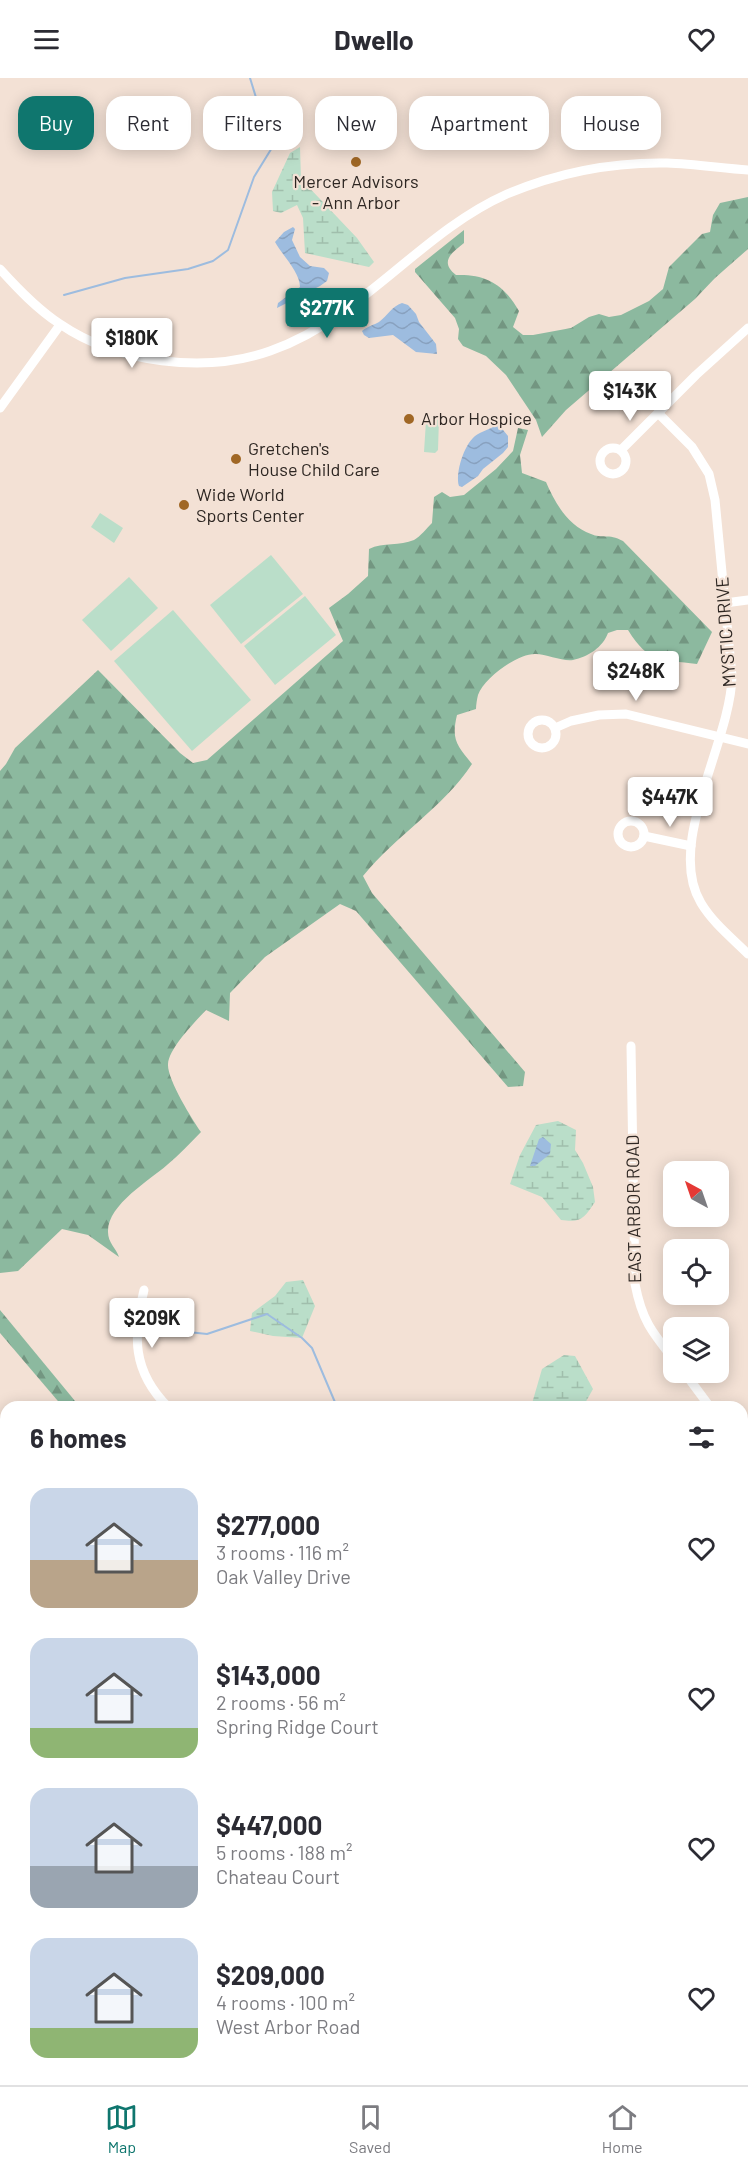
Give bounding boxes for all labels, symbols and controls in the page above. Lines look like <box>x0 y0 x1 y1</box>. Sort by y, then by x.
icon: menu <box>30 23 63 56</box>
text: Dwello <box>334 23 414 55</box>
icon: heart <box>685 23 718 56</box>
chip: Buy <box>18 96 94 150</box>
chip: Rent <box>106 96 191 150</box>
chip: Filters <box>203 96 303 150</box>
chip: New <box>315 96 397 150</box>
chip: Apartment <box>409 96 549 150</box>
chip: House <box>561 96 661 150</box>
marker: Mercer Advisors - Ann Arbor <box>349 155 363 169</box>
place label: Mercer Advisors - Ann Arbor <box>293 170 419 213</box>
pin: $277K <box>285 288 369 339</box>
text: $277K <box>300 295 355 319</box>
pin: $180K <box>90 318 174 369</box>
text: $180K <box>105 325 159 349</box>
pin: $143K <box>588 371 672 422</box>
text: $143K <box>603 378 657 402</box>
place label: Arbor Hospice <box>421 407 532 429</box>
marker: Arbor Hospice <box>402 412 416 426</box>
place label: Gretchen's House Child Care <box>248 437 380 480</box>
marker: Gretchen's House Child Care <box>229 452 243 466</box>
place label: Wide World Sports Center <box>196 483 305 526</box>
marker: Wide World Sports Center <box>177 498 191 512</box>
street label: MYSTIC DRIVE <box>710 576 740 688</box>
pin: $248K <box>594 651 678 702</box>
text: $248K <box>607 658 665 682</box>
pin: $447K <box>628 777 712 828</box>
text: $447K <box>642 784 698 808</box>
street label: EAST ARBOR ROAD <box>621 1135 645 1283</box>
north arrow <box>663 1161 729 1227</box>
map controls <box>663 1161 729 1383</box>
button: locate <box>663 1239 729 1305</box>
pin: $209K <box>110 1298 194 1349</box>
text: $209K <box>123 1305 181 1329</box>
button: layers <box>663 1317 729 1383</box>
icon: filters <box>685 1421 718 1454</box>
text: 6 homes <box>30 1422 127 1453</box>
text: $277,000 <box>216 1509 320 1540</box>
icon: home <box>78 1512 150 1584</box>
icon: heart <box>685 1532 718 1565</box>
text: 3 rooms · 116 m² <box>216 1540 349 1564</box>
text: Oak Valley Drive <box>216 1564 351 1588</box>
text: $143,000 <box>216 1659 321 1690</box>
icon: home <box>78 1662 150 1734</box>
icon: heart <box>685 1682 718 1715</box>
text: 2 rooms · 56 m² <box>216 1690 346 1714</box>
text: Spring Ridge Court <box>216 1714 379 1738</box>
text: $447,000 <box>216 1809 322 1840</box>
icon: home <box>78 1812 150 1884</box>
icon: heart <box>685 1832 718 1865</box>
text: 5 rooms · 188 m² <box>216 1840 353 1864</box>
text: Chateau Court <box>216 1864 340 1888</box>
text: $209,000 <box>216 1959 325 1990</box>
icon: home <box>78 1962 150 2034</box>
icon: heart <box>685 1982 718 2015</box>
text: 4 rooms · 100 m² <box>216 1990 355 2014</box>
text: West Arbor Road <box>216 2014 361 2038</box>
tab: Map <box>105 2101 138 2156</box>
tab: Saved <box>349 2101 391 2156</box>
tab: Home <box>602 2101 643 2156</box>

